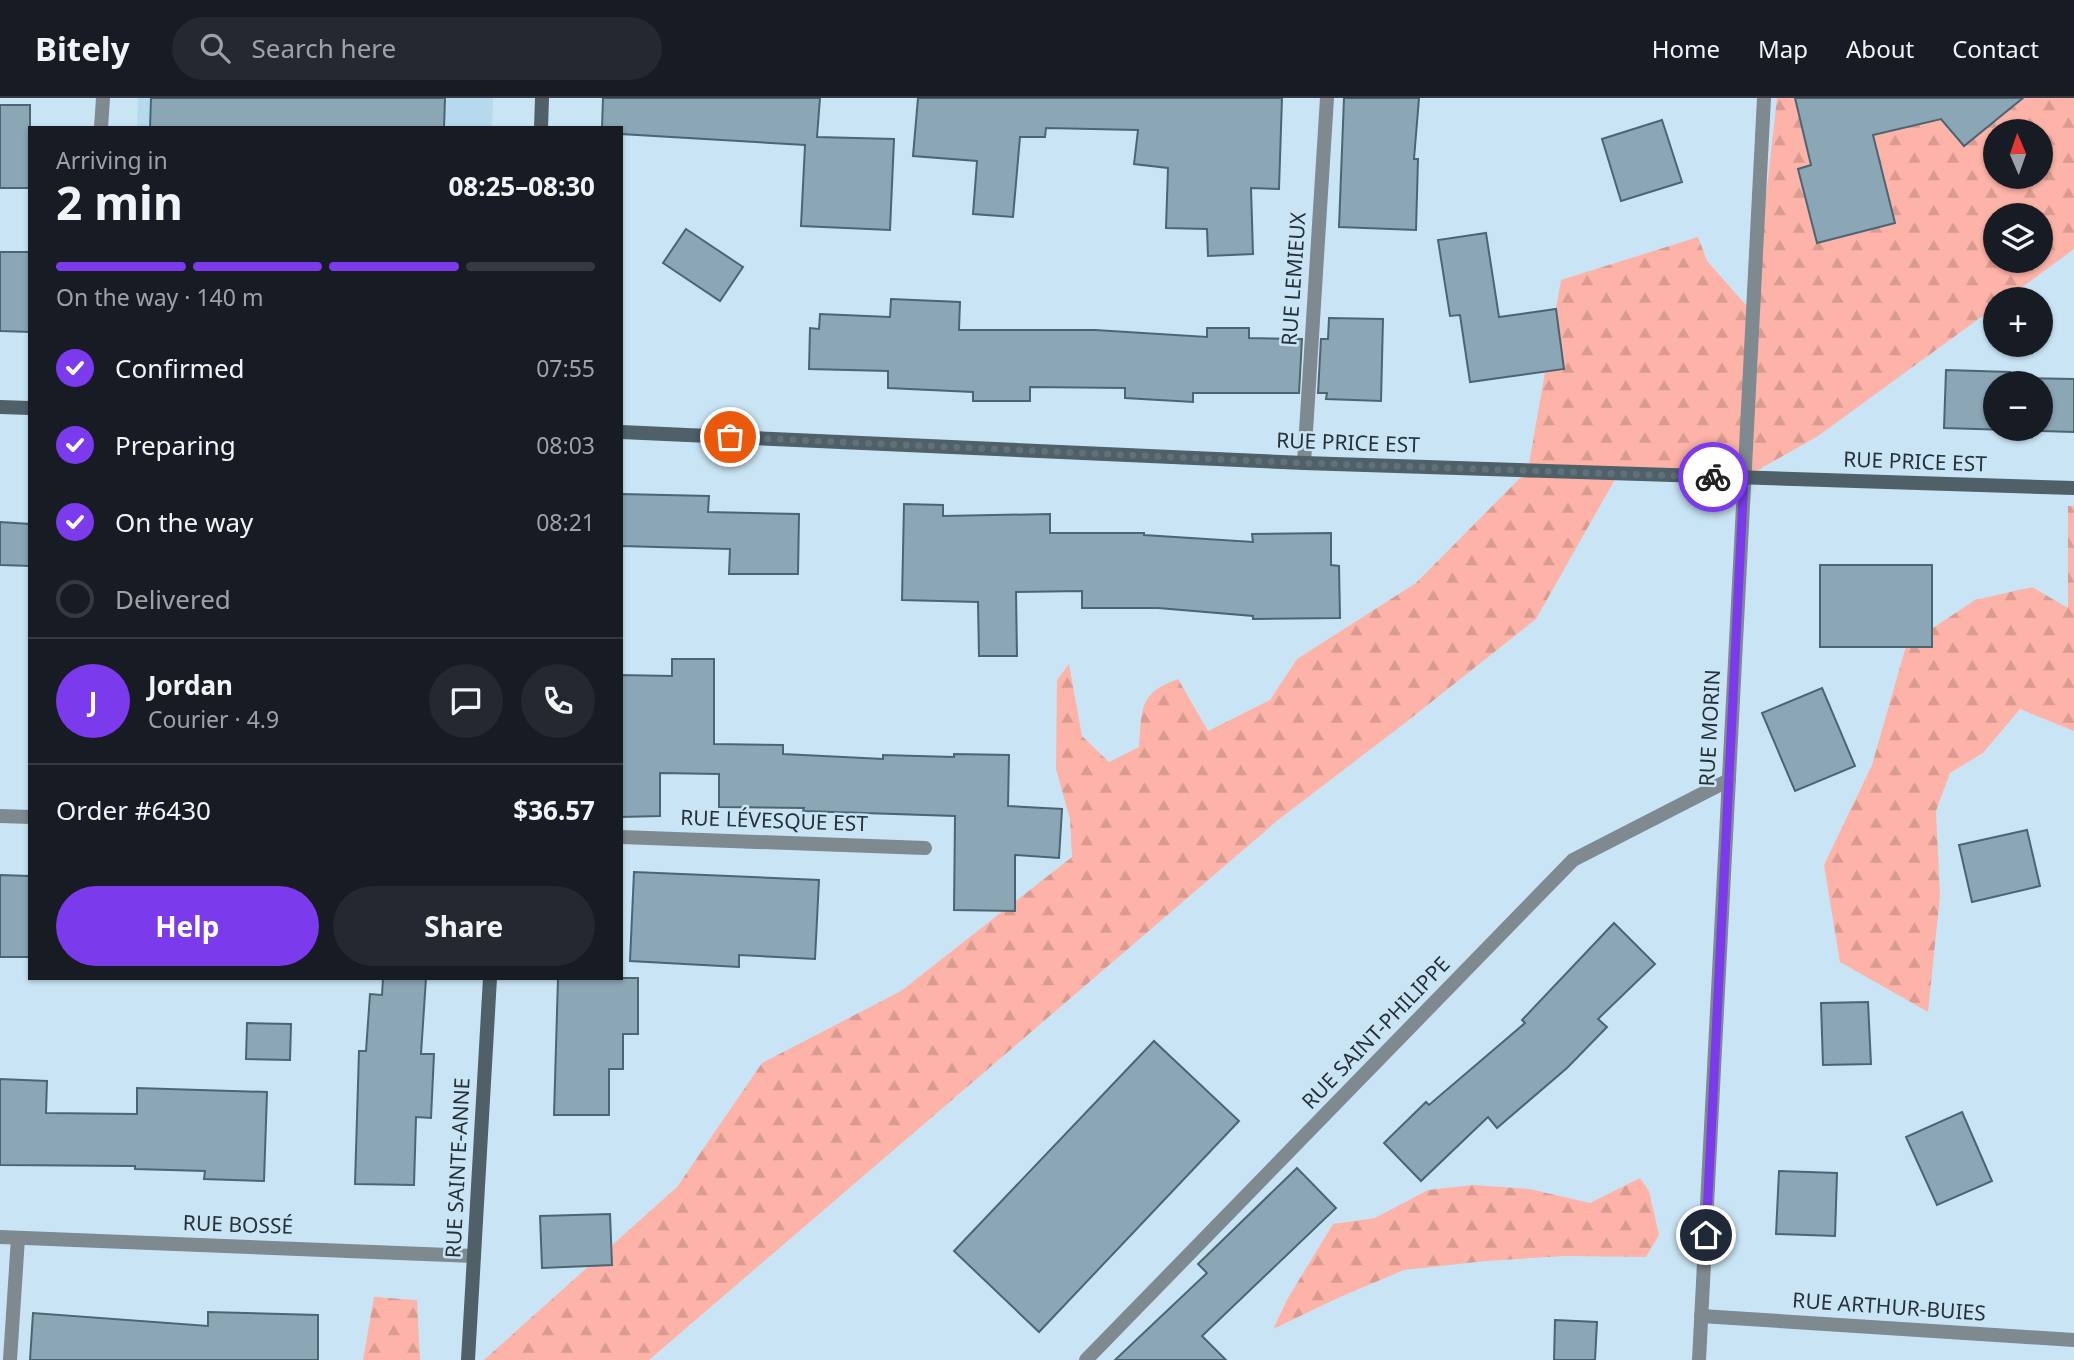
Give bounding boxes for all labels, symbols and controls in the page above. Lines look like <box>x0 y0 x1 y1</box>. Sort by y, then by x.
search box <box>172 17 662 80</box>
text: Bitely <box>35 26 130 71</box>
icon: search <box>196 29 234 67</box>
text: Search here <box>252 30 396 66</box>
text: Home <box>1652 32 1720 65</box>
text: Map <box>1758 32 1808 65</box>
text: About <box>1846 32 1914 65</box>
text: Contact <box>1952 32 2039 65</box>
north arrow <box>1983 119 2053 189</box>
map controls <box>1983 119 2053 441</box>
text: Arriving in <box>56 144 168 176</box>
text: 08:25–08:30 <box>448 168 595 204</box>
text: 2 min <box>56 171 183 233</box>
button: layers <box>1983 203 2053 273</box>
street label: RUE LEMIEUX <box>1274 211 1312 347</box>
text: On the way · 140 m <box>56 281 263 313</box>
button: + <box>1983 287 2053 357</box>
icon: check <box>56 349 94 387</box>
text: Confirmed <box>115 350 245 386</box>
text: 07:55 <box>536 352 595 384</box>
button: − <box>1983 371 2053 441</box>
pin <box>700 407 760 467</box>
icon: bag <box>711 418 749 456</box>
icon: check <box>56 426 94 464</box>
street label: RUE PRICE EST <box>1276 426 1421 459</box>
text: Preparing <box>115 427 236 463</box>
text: 08:03 <box>536 429 595 461</box>
courier <box>1678 442 1748 512</box>
street label: RUE PRICE EST <box>1843 445 1988 478</box>
icon: bike <box>1694 458 1732 496</box>
icon: check <box>56 503 94 541</box>
text: On the way <box>115 504 253 540</box>
text: 08:21 <box>536 506 595 538</box>
text: Delivered <box>115 581 231 617</box>
button: chat <box>429 664 503 738</box>
button: phone <box>521 664 595 738</box>
text: Jordan <box>148 667 233 703</box>
street label: RUE MORIN <box>1692 669 1726 787</box>
text: J <box>89 683 97 719</box>
text: Courier · 4.9 <box>148 703 279 735</box>
text: Order #6430 <box>56 792 211 828</box>
text: $36.57 <box>513 792 595 828</box>
street label: RUE LÉVESQUE EST <box>680 803 869 837</box>
button: Help <box>56 886 319 966</box>
button: Share <box>333 886 595 966</box>
street label: RUE SAINT-PHILIPPE <box>1295 950 1455 1115</box>
street label: RUE SAINTE-ANNE <box>438 1077 476 1259</box>
pin <box>1676 1205 1736 1265</box>
street label: RUE BOSSÉ <box>182 1208 294 1240</box>
icon: home <box>1687 1216 1725 1254</box>
street label: RUE ARTHUR-BUIES <box>1791 1285 1987 1327</box>

